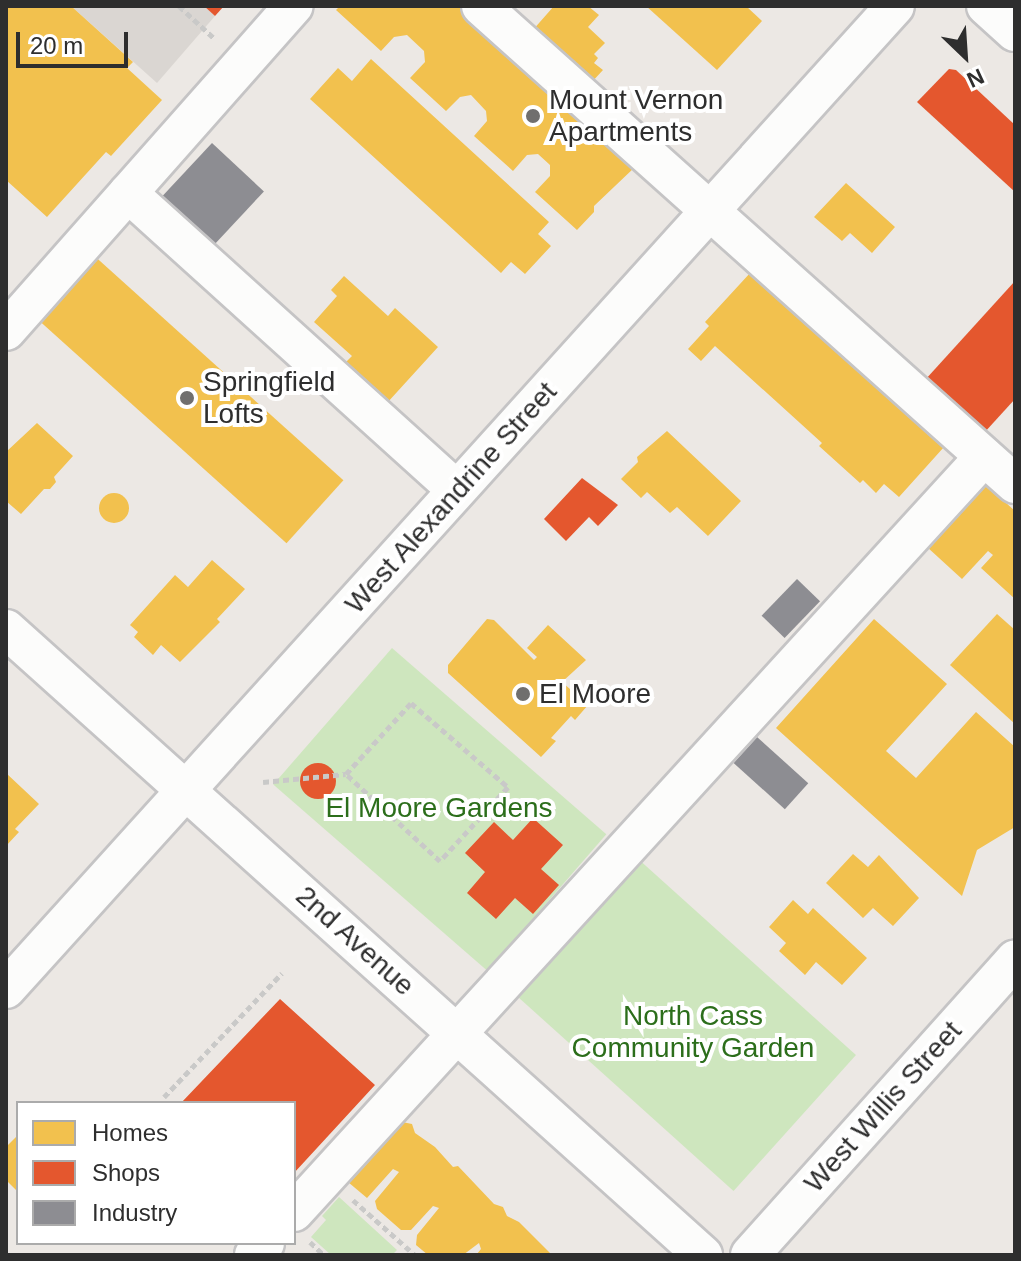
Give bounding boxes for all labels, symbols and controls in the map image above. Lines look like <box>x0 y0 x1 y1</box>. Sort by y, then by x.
scale bar <box>20 16 132 66</box>
north arrow <box>925 16 1005 96</box>
text: 20 m <box>30 32 83 59</box>
text: N <box>963 64 988 93</box>
place label: Mount Vernon Apartments <box>549 83 723 149</box>
marker: Mount Vernon Apartments <box>524 107 542 125</box>
place label: Springfield Lofts <box>203 365 335 431</box>
street label: West Alexandrine Street <box>338 375 564 621</box>
marker: Springfield Lofts <box>178 389 196 407</box>
place label: El Moore <box>539 677 651 711</box>
marker: El Moore <box>514 685 532 703</box>
park label: El Moore Gardens <box>325 791 553 825</box>
street label: 2nd Avenue <box>288 879 422 1003</box>
park label: North Cass Community Garden <box>572 999 814 1065</box>
street label: West Willis Street <box>797 1014 969 1200</box>
legend <box>16 1101 296 1245</box>
text: Homes <box>92 1119 168 1146</box>
text: Shops <box>92 1159 160 1186</box>
text: Industry <box>92 1199 177 1226</box>

